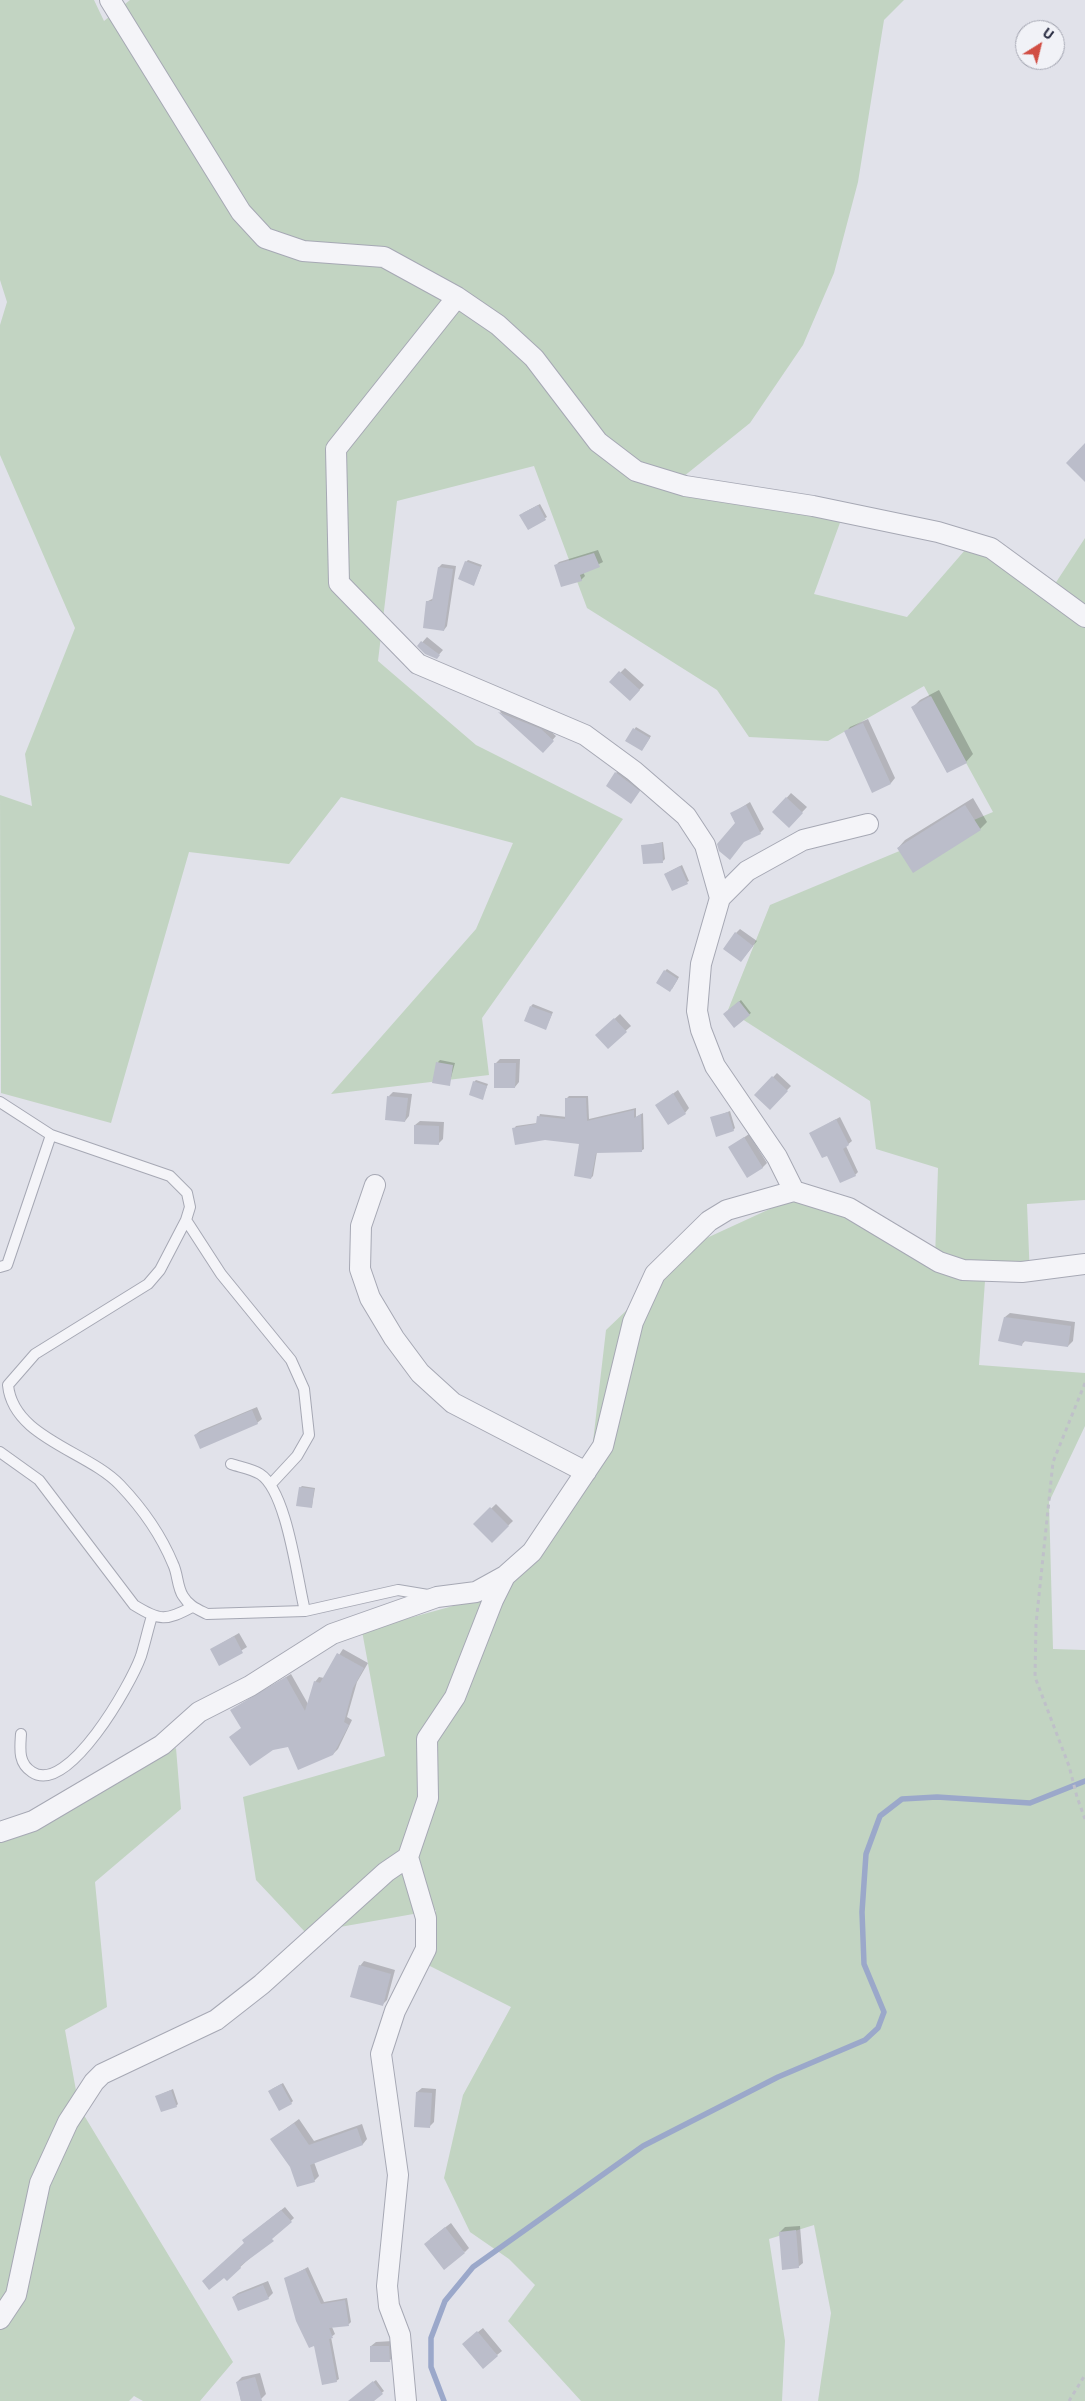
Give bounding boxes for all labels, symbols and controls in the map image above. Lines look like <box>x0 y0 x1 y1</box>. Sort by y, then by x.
north arrow <box>1015 20 1065 70</box>
text: U <box>1039 24 1057 44</box>

